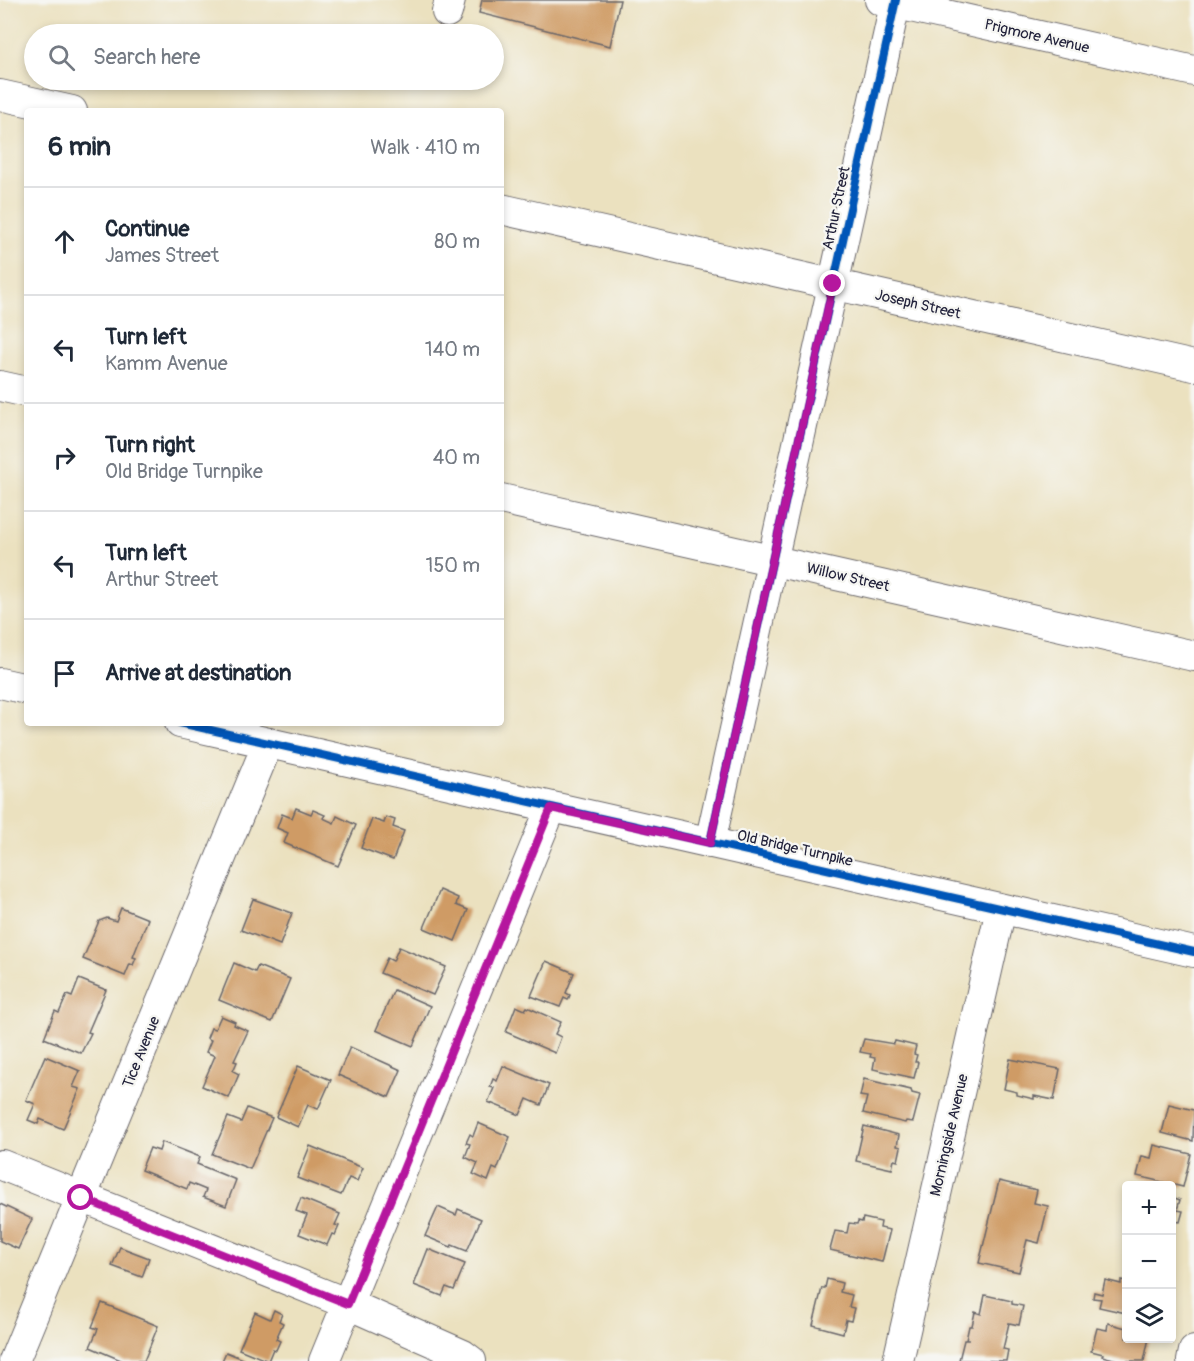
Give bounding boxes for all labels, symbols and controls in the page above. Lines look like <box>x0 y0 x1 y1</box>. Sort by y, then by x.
street label: Prigmore Avenue <box>983 15 1092 58</box>
search box <box>24 24 504 90</box>
icon: search <box>45 41 78 74</box>
text: Search here <box>93 43 200 71</box>
text: 6 min <box>48 131 111 163</box>
text: Walk · 410 m <box>370 135 480 160</box>
street label: Arthur Street <box>818 164 855 252</box>
text: Continue <box>105 215 189 243</box>
icon: ahead <box>48 225 81 258</box>
text: 80 m <box>434 229 480 254</box>
text: James Street <box>105 243 219 268</box>
route end <box>819 270 845 296</box>
street label: Joseph Street <box>873 285 964 324</box>
text: Turn left <box>105 323 187 351</box>
icon: left <box>48 333 81 366</box>
text: 140 m <box>425 337 480 362</box>
text: Kamm Avenue <box>105 351 228 376</box>
text: Turn right <box>105 431 195 459</box>
icon: right <box>48 441 81 474</box>
text: 40 m <box>433 445 480 470</box>
text: Old Bridge Turnpike <box>105 459 263 484</box>
text: Turn left <box>105 539 187 567</box>
icon: left <box>48 549 81 582</box>
text: 150 m <box>426 553 480 578</box>
street label: Willow Street <box>805 559 892 596</box>
text: Arthur Street <box>105 567 218 592</box>
icon: arrive <box>48 657 81 690</box>
text: Arrive at destination <box>105 659 291 687</box>
street label: Old Bridge Turnpike <box>735 826 855 871</box>
street label: Tice Avenue <box>119 1013 165 1091</box>
street label: Morningside Avenue <box>926 1072 973 1198</box>
map controls <box>1122 1181 1176 1343</box>
button: + <box>1122 1181 1176 1235</box>
route start <box>67 1184 93 1210</box>
button: − <box>1122 1235 1176 1289</box>
button: layers <box>1122 1289 1176 1343</box>

